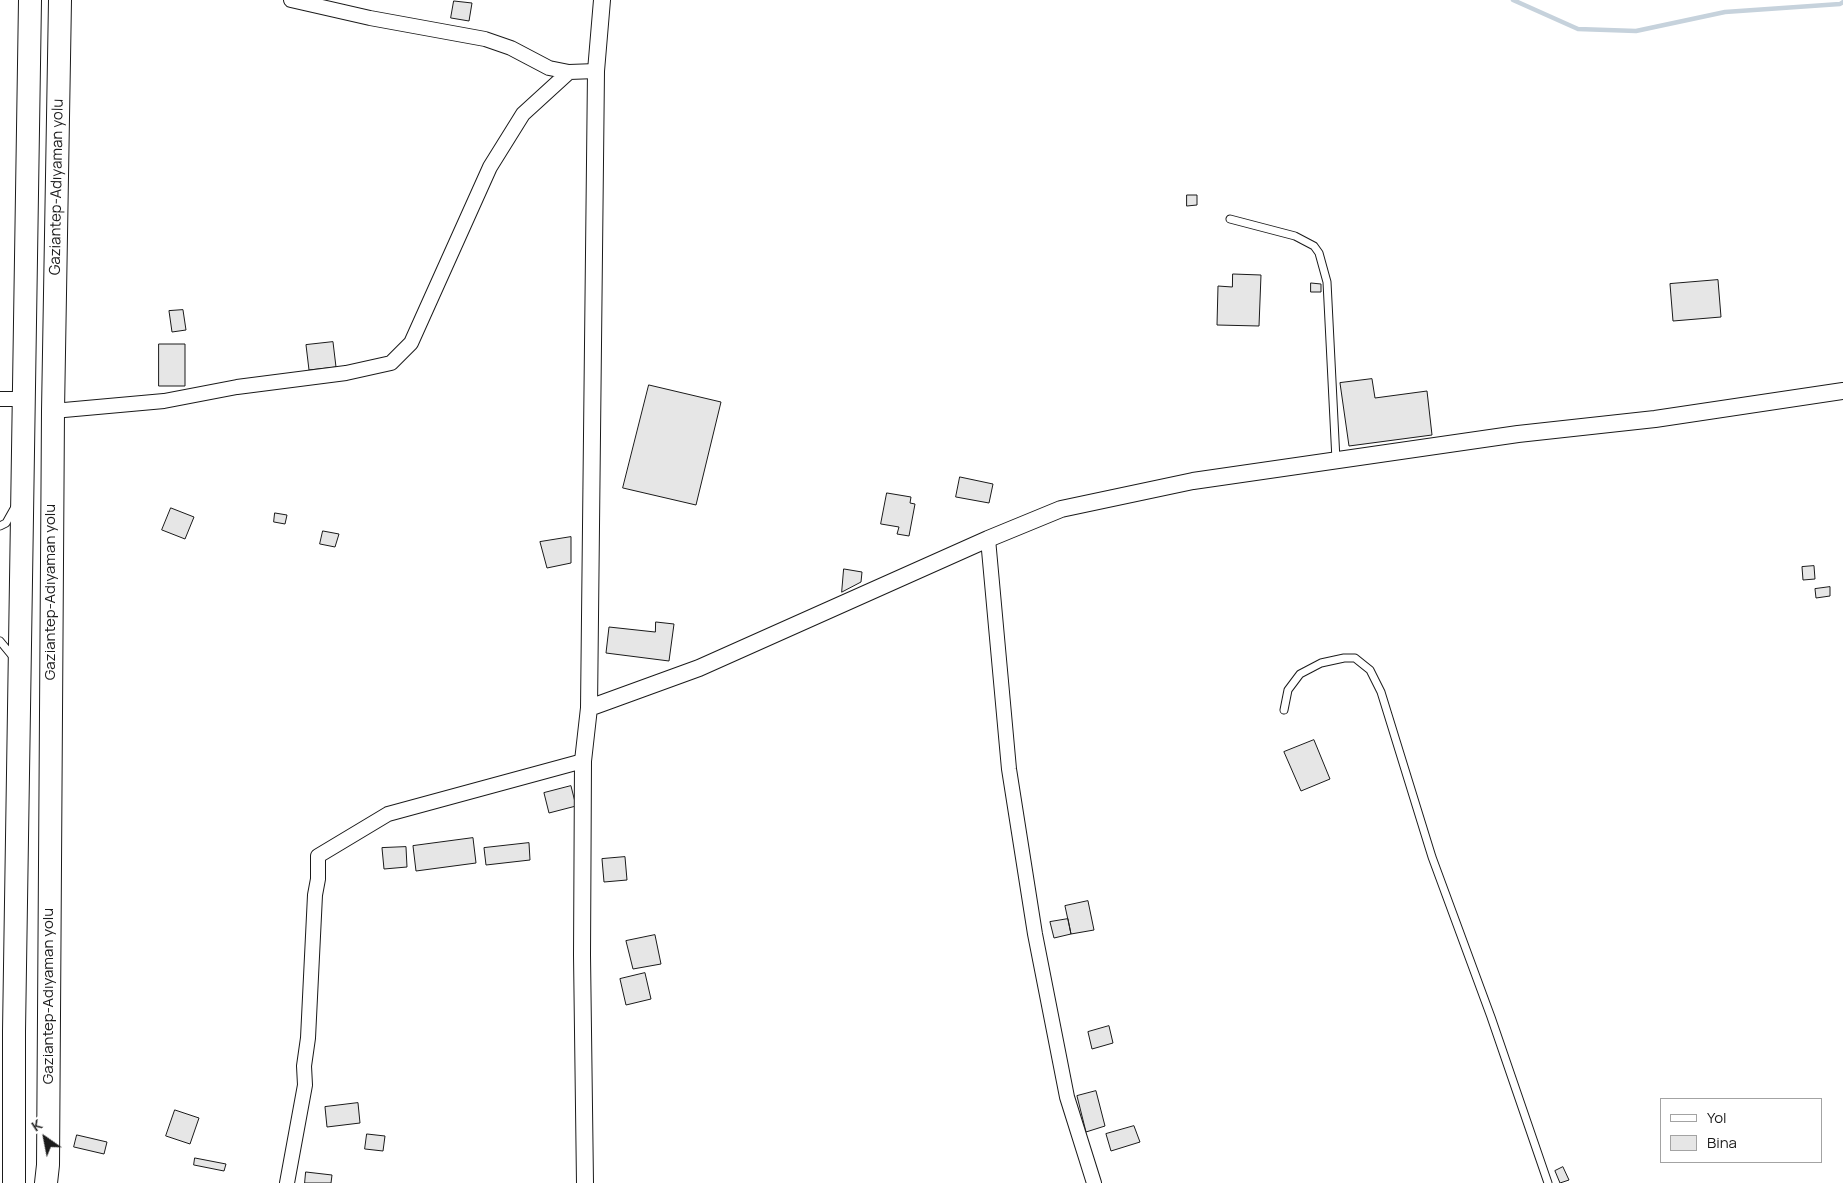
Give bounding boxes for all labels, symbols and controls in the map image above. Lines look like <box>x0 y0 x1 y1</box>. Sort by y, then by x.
street label: Gaziantep-Adıyaman yolu <box>46 99 68 275</box>
street label: Gaziantep-Adıyaman yolu <box>42 504 60 680</box>
street label: Gaziantep-Adıyaman yolu <box>40 908 58 1084</box>
legend <box>1660 1098 1823 1163</box>
text: Yol <box>1707 1107 1727 1128</box>
north arrow <box>20 1113 70 1163</box>
text: K <box>28 1115 46 1135</box>
text: Bina <box>1707 1132 1737 1153</box>

